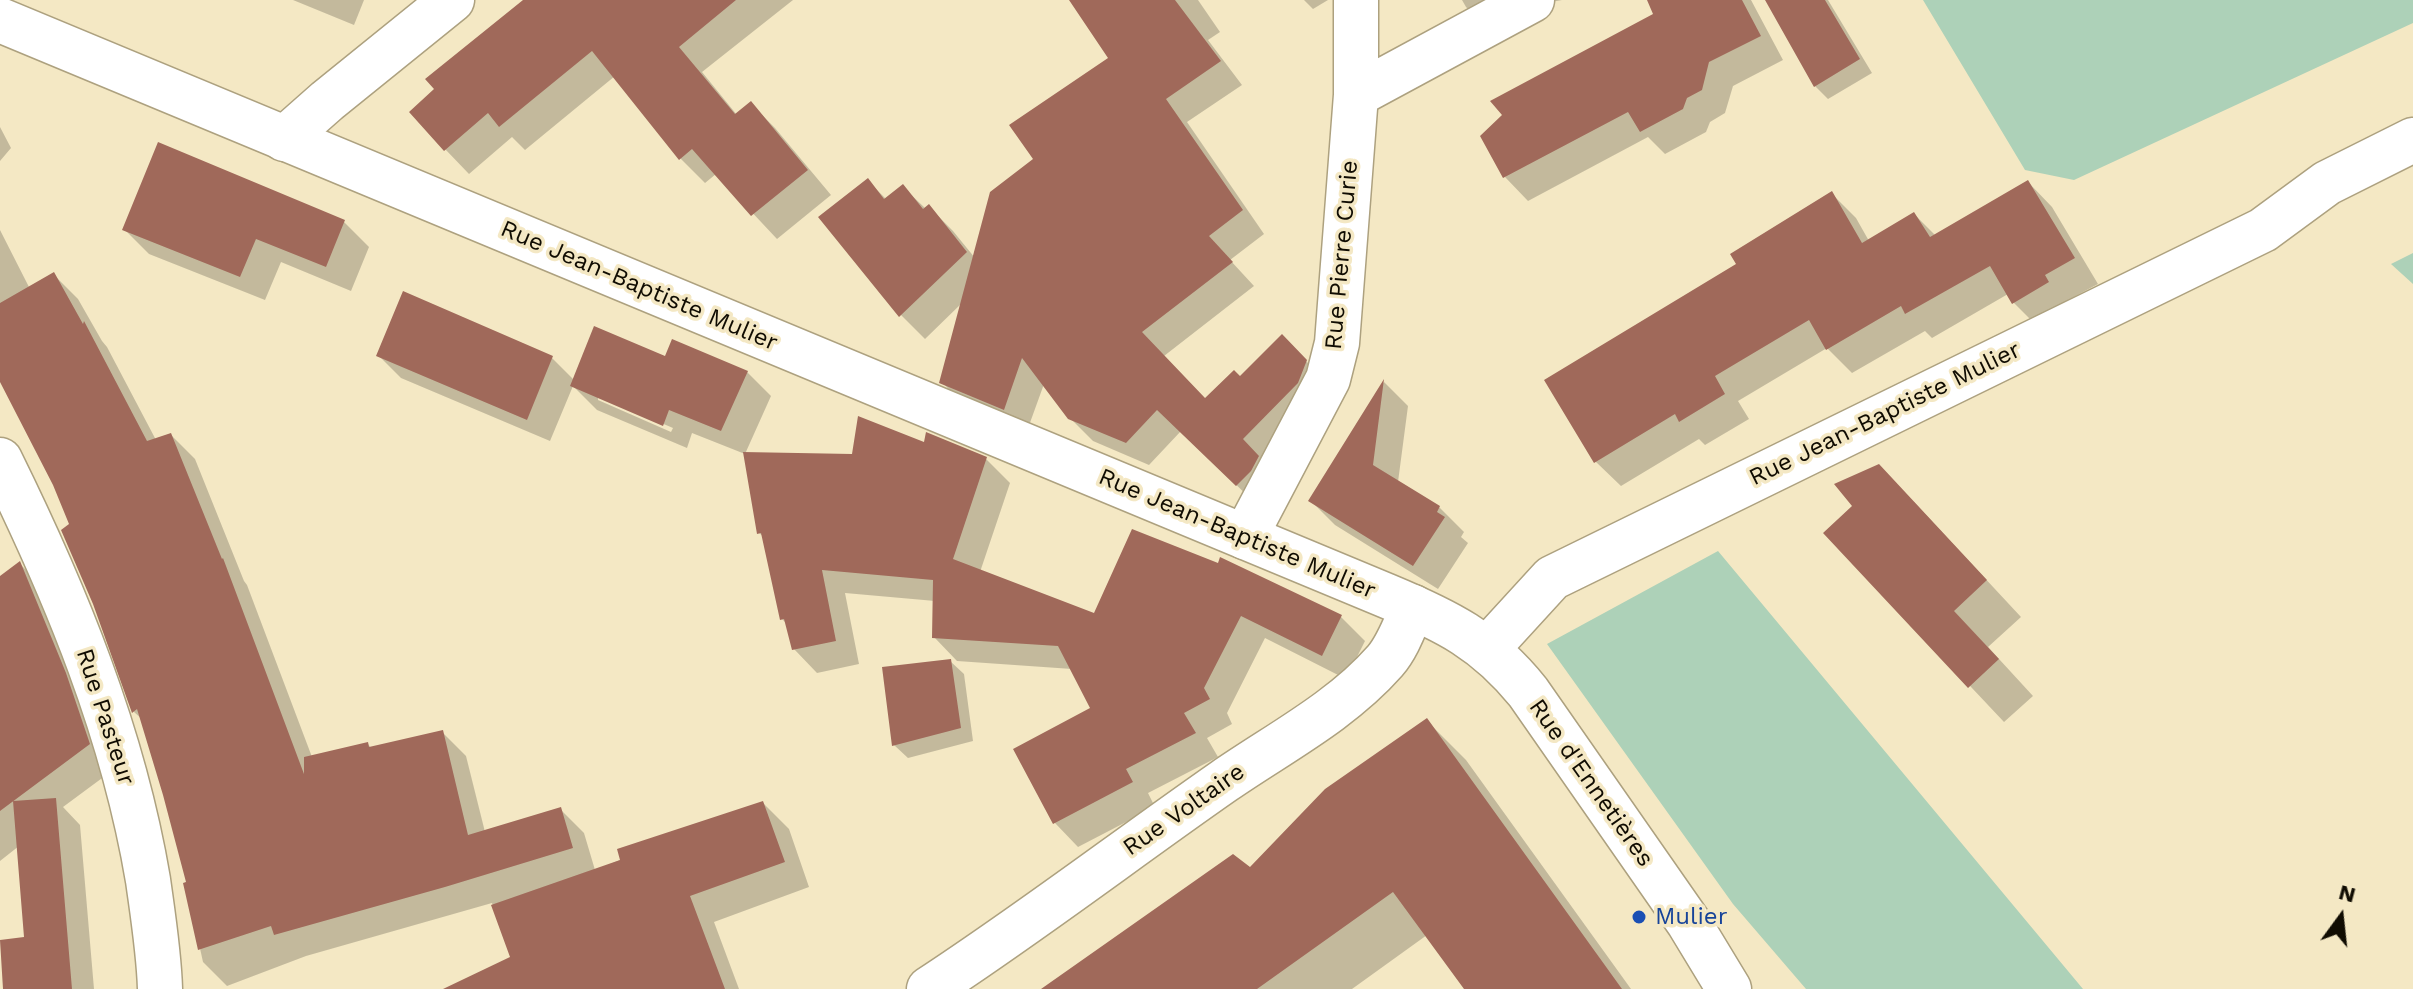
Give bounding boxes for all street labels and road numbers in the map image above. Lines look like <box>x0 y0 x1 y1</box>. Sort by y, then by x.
street label: Rue Pierre Curie <box>1319 159 1365 351</box>
street label: Rue Jean-Baptiste Mulier <box>496 214 782 358</box>
street label: Rue Jean-Baptiste Mulier <box>1745 336 2025 492</box>
street label: Rue Jean-Baptiste Mulier <box>1094 462 1380 606</box>
street label: Rue Pasteur <box>69 645 141 789</box>
street label: Rue d'Ennetières <box>1522 694 1660 872</box>
street label: Rue Voltaire <box>1118 758 1250 862</box>

